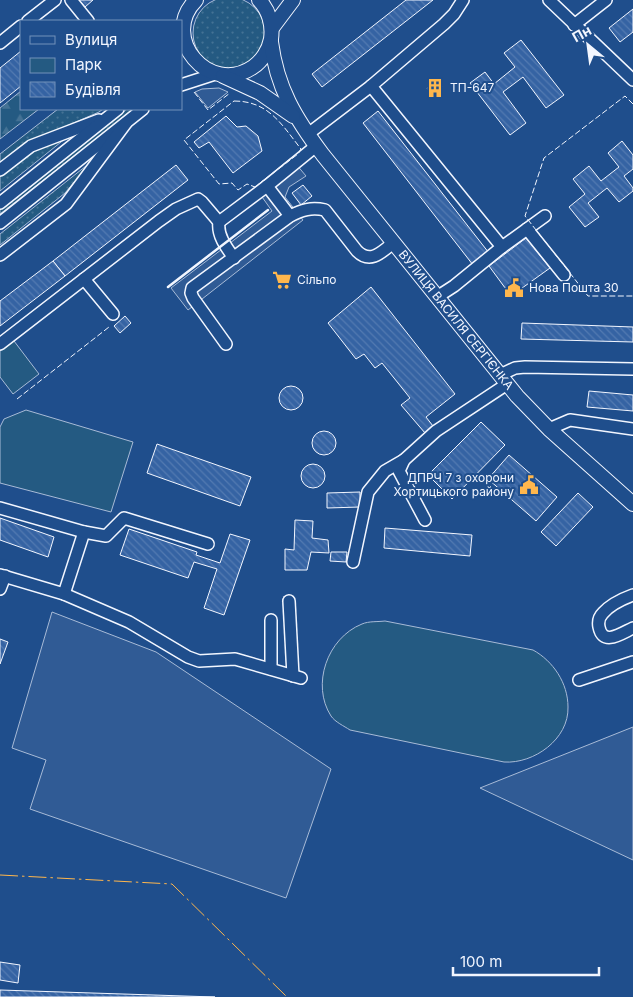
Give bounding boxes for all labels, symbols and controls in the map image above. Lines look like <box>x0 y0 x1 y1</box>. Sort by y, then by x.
legend <box>20 20 182 110</box>
north arrow <box>563 20 613 70</box>
text: Пн <box>569 21 594 45</box>
text: Вулиця <box>65 30 117 49</box>
text: Парк <box>65 55 102 74</box>
building icon: ТП-647 <box>424 77 446 99</box>
text: Будівля <box>65 80 121 99</box>
place label: ТП-647 <box>450 80 494 95</box>
street label: ВУЛИЦЯ ВАСИЛЯ СЕРГІЄНКА <box>396 247 517 393</box>
supermarket icon: Сільпо <box>271 269 293 291</box>
place label: Сільпо <box>297 272 337 287</box>
public building icon: Нова Пошта 30 <box>503 277 525 299</box>
place label: Нова Пошта 30 <box>529 280 619 295</box>
place label: ДПРЧ 7 з охорони Хортицького району <box>394 470 514 499</box>
public building icon: ДПРЧ 7 з охорони Хортицького району <box>518 474 540 496</box>
scale bar <box>453 944 599 976</box>
text: 100 m <box>460 952 502 971</box>

